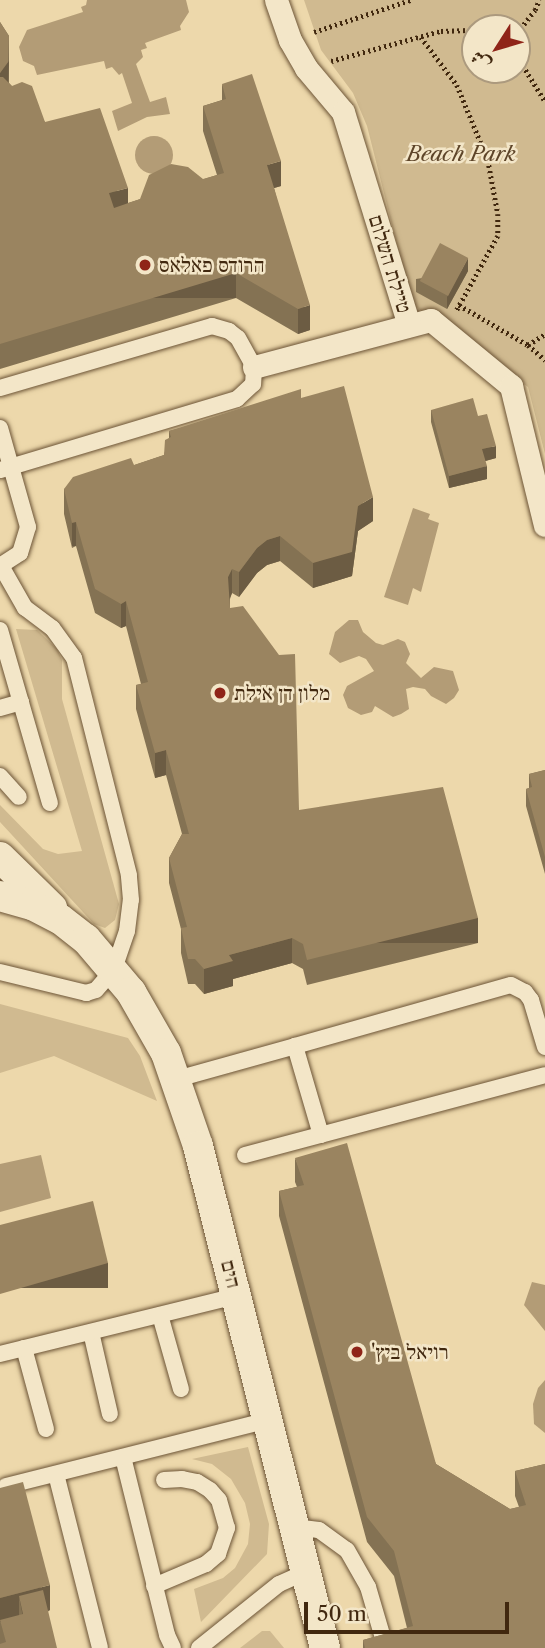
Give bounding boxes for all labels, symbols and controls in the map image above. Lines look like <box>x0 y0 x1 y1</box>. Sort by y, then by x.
north arrow <box>461 14 531 84</box>
text: ش <box>466 46 495 75</box>
park label: Beach Park <box>406 141 516 167</box>
street label: טיילת השלום <box>363 212 417 316</box>
place label: הרודס פאלאס <box>159 252 265 278</box>
marker: הרודס פאלאס <box>137 257 153 273</box>
place label: מלון דן אילת <box>234 680 330 706</box>
marker: מלון דן אילת <box>212 685 228 701</box>
street label: הים <box>215 1257 247 1291</box>
place label: 'רויאל ביץ <box>371 1339 449 1365</box>
marker: 'רויאל ביץ <box>349 1344 365 1360</box>
scale bar <box>307 1588 512 1632</box>
text: 50 m <box>317 1601 367 1626</box>

